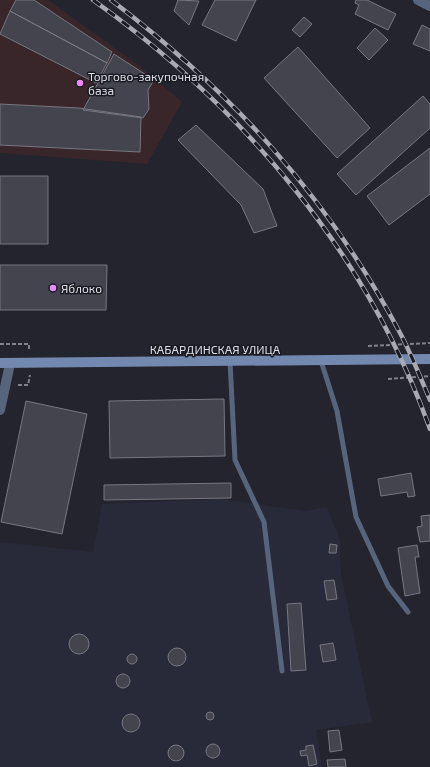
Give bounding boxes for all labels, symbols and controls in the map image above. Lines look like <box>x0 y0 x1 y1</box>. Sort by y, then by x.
place label: Торгово-закупочная база <box>88 69 204 97</box>
marker: Торгово-закупочная база <box>75 78 85 88</box>
place label: Яблоко <box>61 281 102 295</box>
marker: Яблоко <box>48 283 58 293</box>
street label: КАБАРДИНСКАЯ УЛИЦА <box>150 342 281 356</box>

